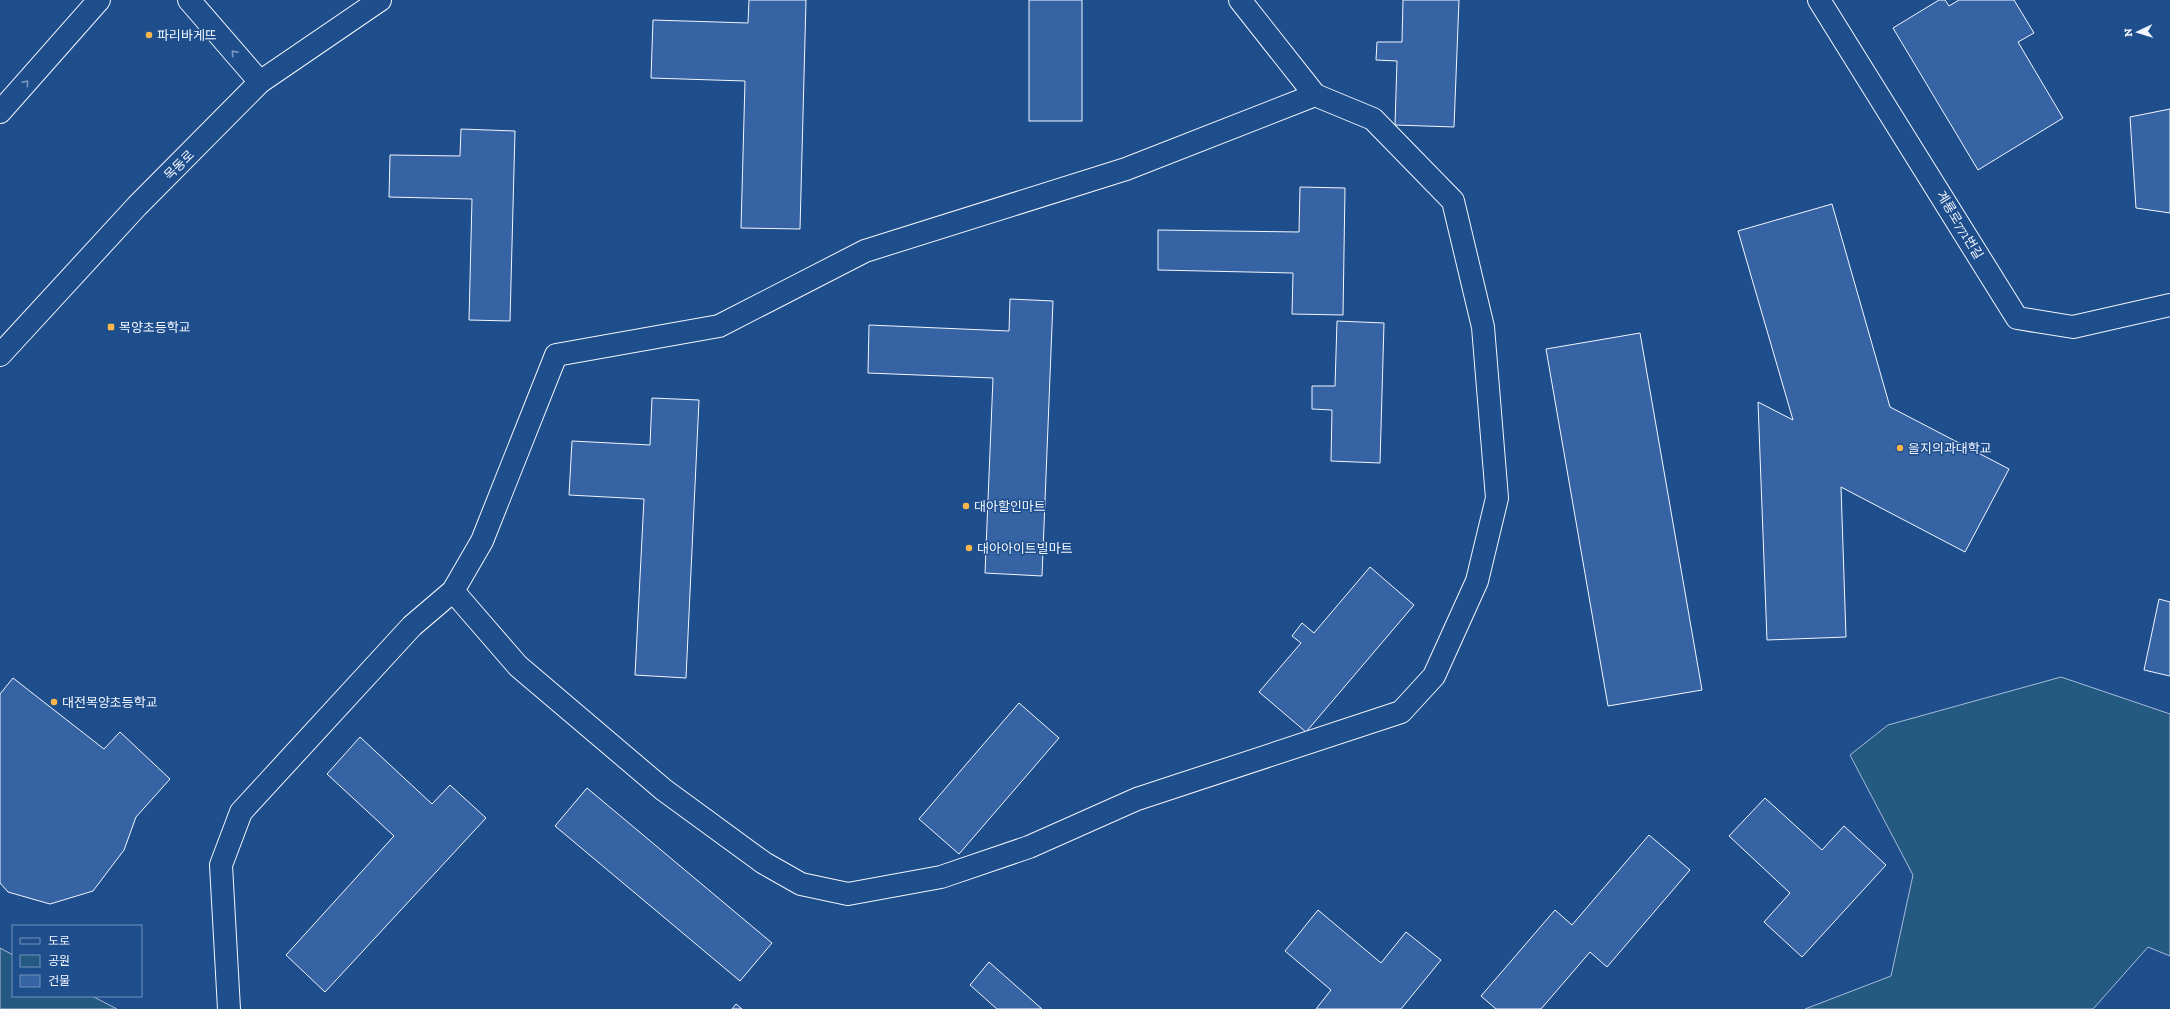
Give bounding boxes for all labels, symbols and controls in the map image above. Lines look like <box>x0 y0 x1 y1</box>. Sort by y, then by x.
north arrow <box>2118 12 2158 52</box>
text: N <box>2122 27 2135 37</box>
place label: 파리바게뜨 <box>157 28 217 43</box>
marker: 파리바게뜨 <box>144 30 154 40</box>
one-way arrow <box>232 50 239 57</box>
one-way arrow <box>21 80 28 87</box>
street label: 목동로 <box>161 147 197 183</box>
street label: 계룡로771번길 <box>1934 188 1986 262</box>
place label: 목양초등학교 <box>119 320 191 335</box>
marker: 목양초등학교 <box>106 322 116 332</box>
place label: 을지의과대학교 <box>1908 441 1992 456</box>
marker: 을지의과대학교 <box>1895 443 1905 453</box>
place label: 대아할인마트 <box>974 499 1046 514</box>
marker: 대아할인마트 <box>961 501 971 511</box>
place label: 대아아이트빌마트 <box>977 541 1073 556</box>
marker: 대아아이트빌마트 <box>964 543 974 553</box>
place label: 대전목양초등학교 <box>62 695 158 710</box>
marker: 대전목양초등학교 <box>49 697 59 707</box>
legend <box>12 925 142 997</box>
text: 도로 <box>48 934 70 948</box>
text: 공원 <box>48 954 70 968</box>
text: 건물 <box>48 974 70 988</box>

